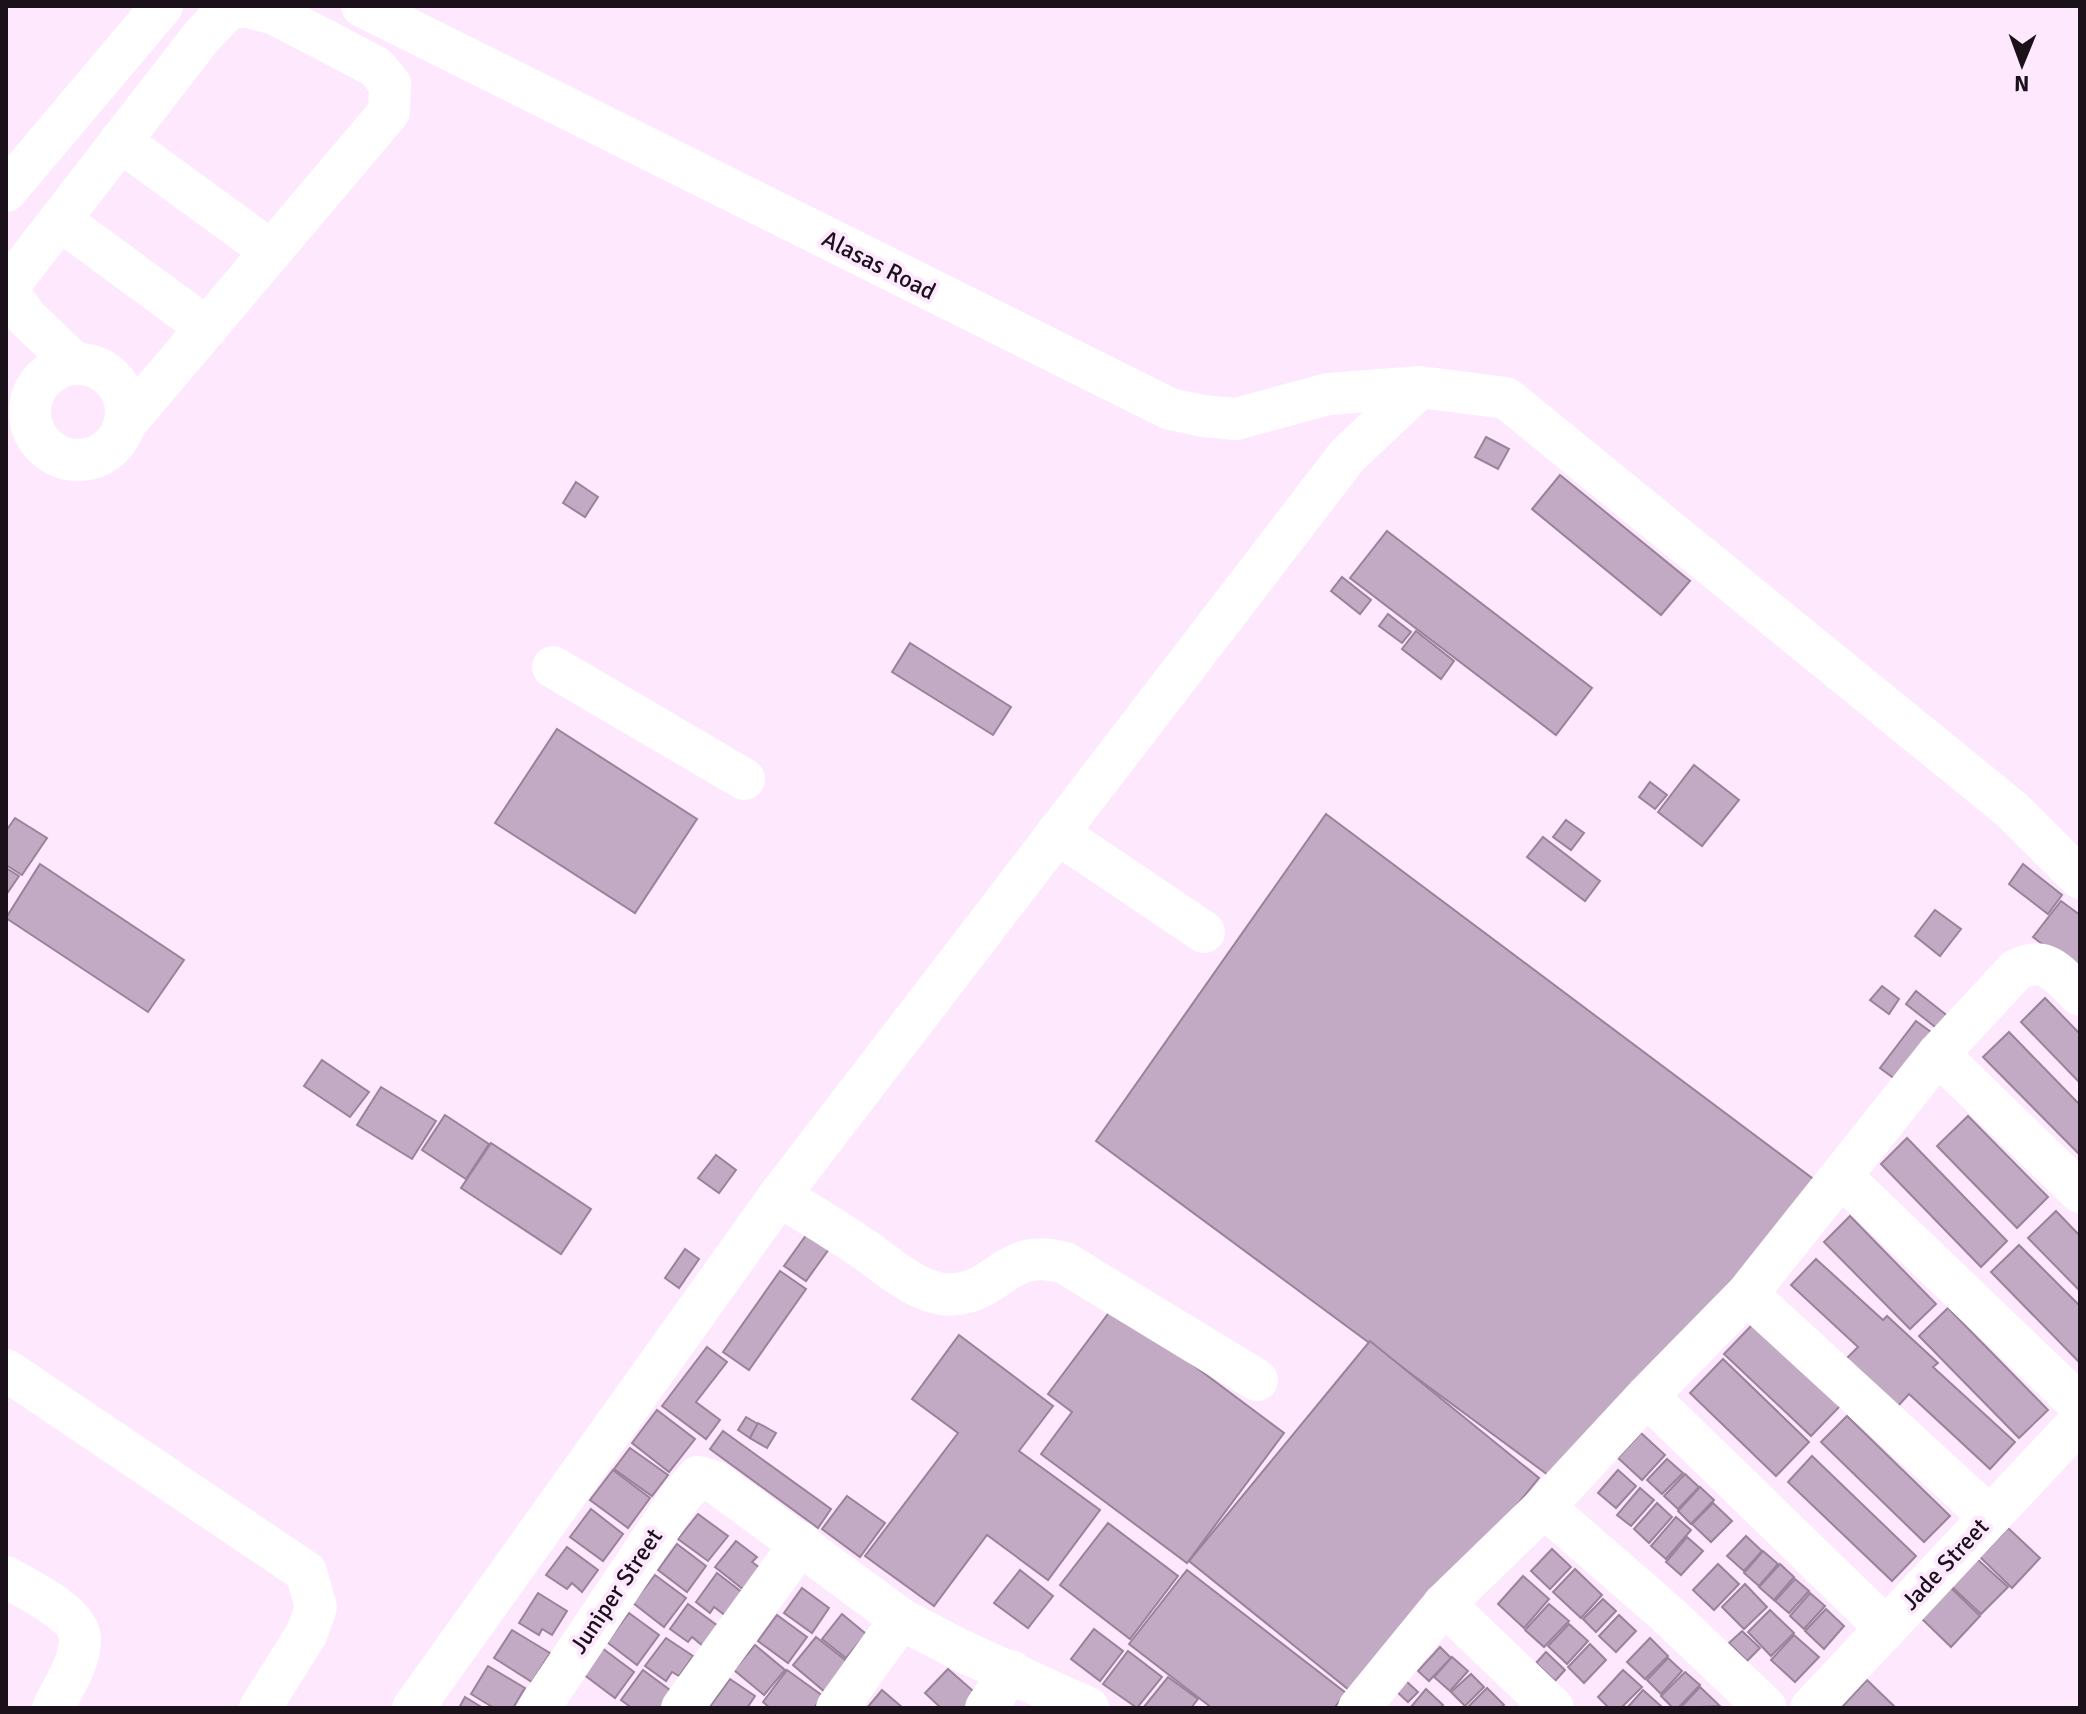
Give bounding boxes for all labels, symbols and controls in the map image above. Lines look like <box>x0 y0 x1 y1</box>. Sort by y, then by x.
north arrow <box>1982 24 2062 104</box>
text: N <box>2014 70 2030 97</box>
street label: Alasas Road <box>817 224 941 306</box>
street label: Jade Street <box>1895 1512 1995 1616</box>
street label: Juniper Street <box>563 1523 669 1659</box>

